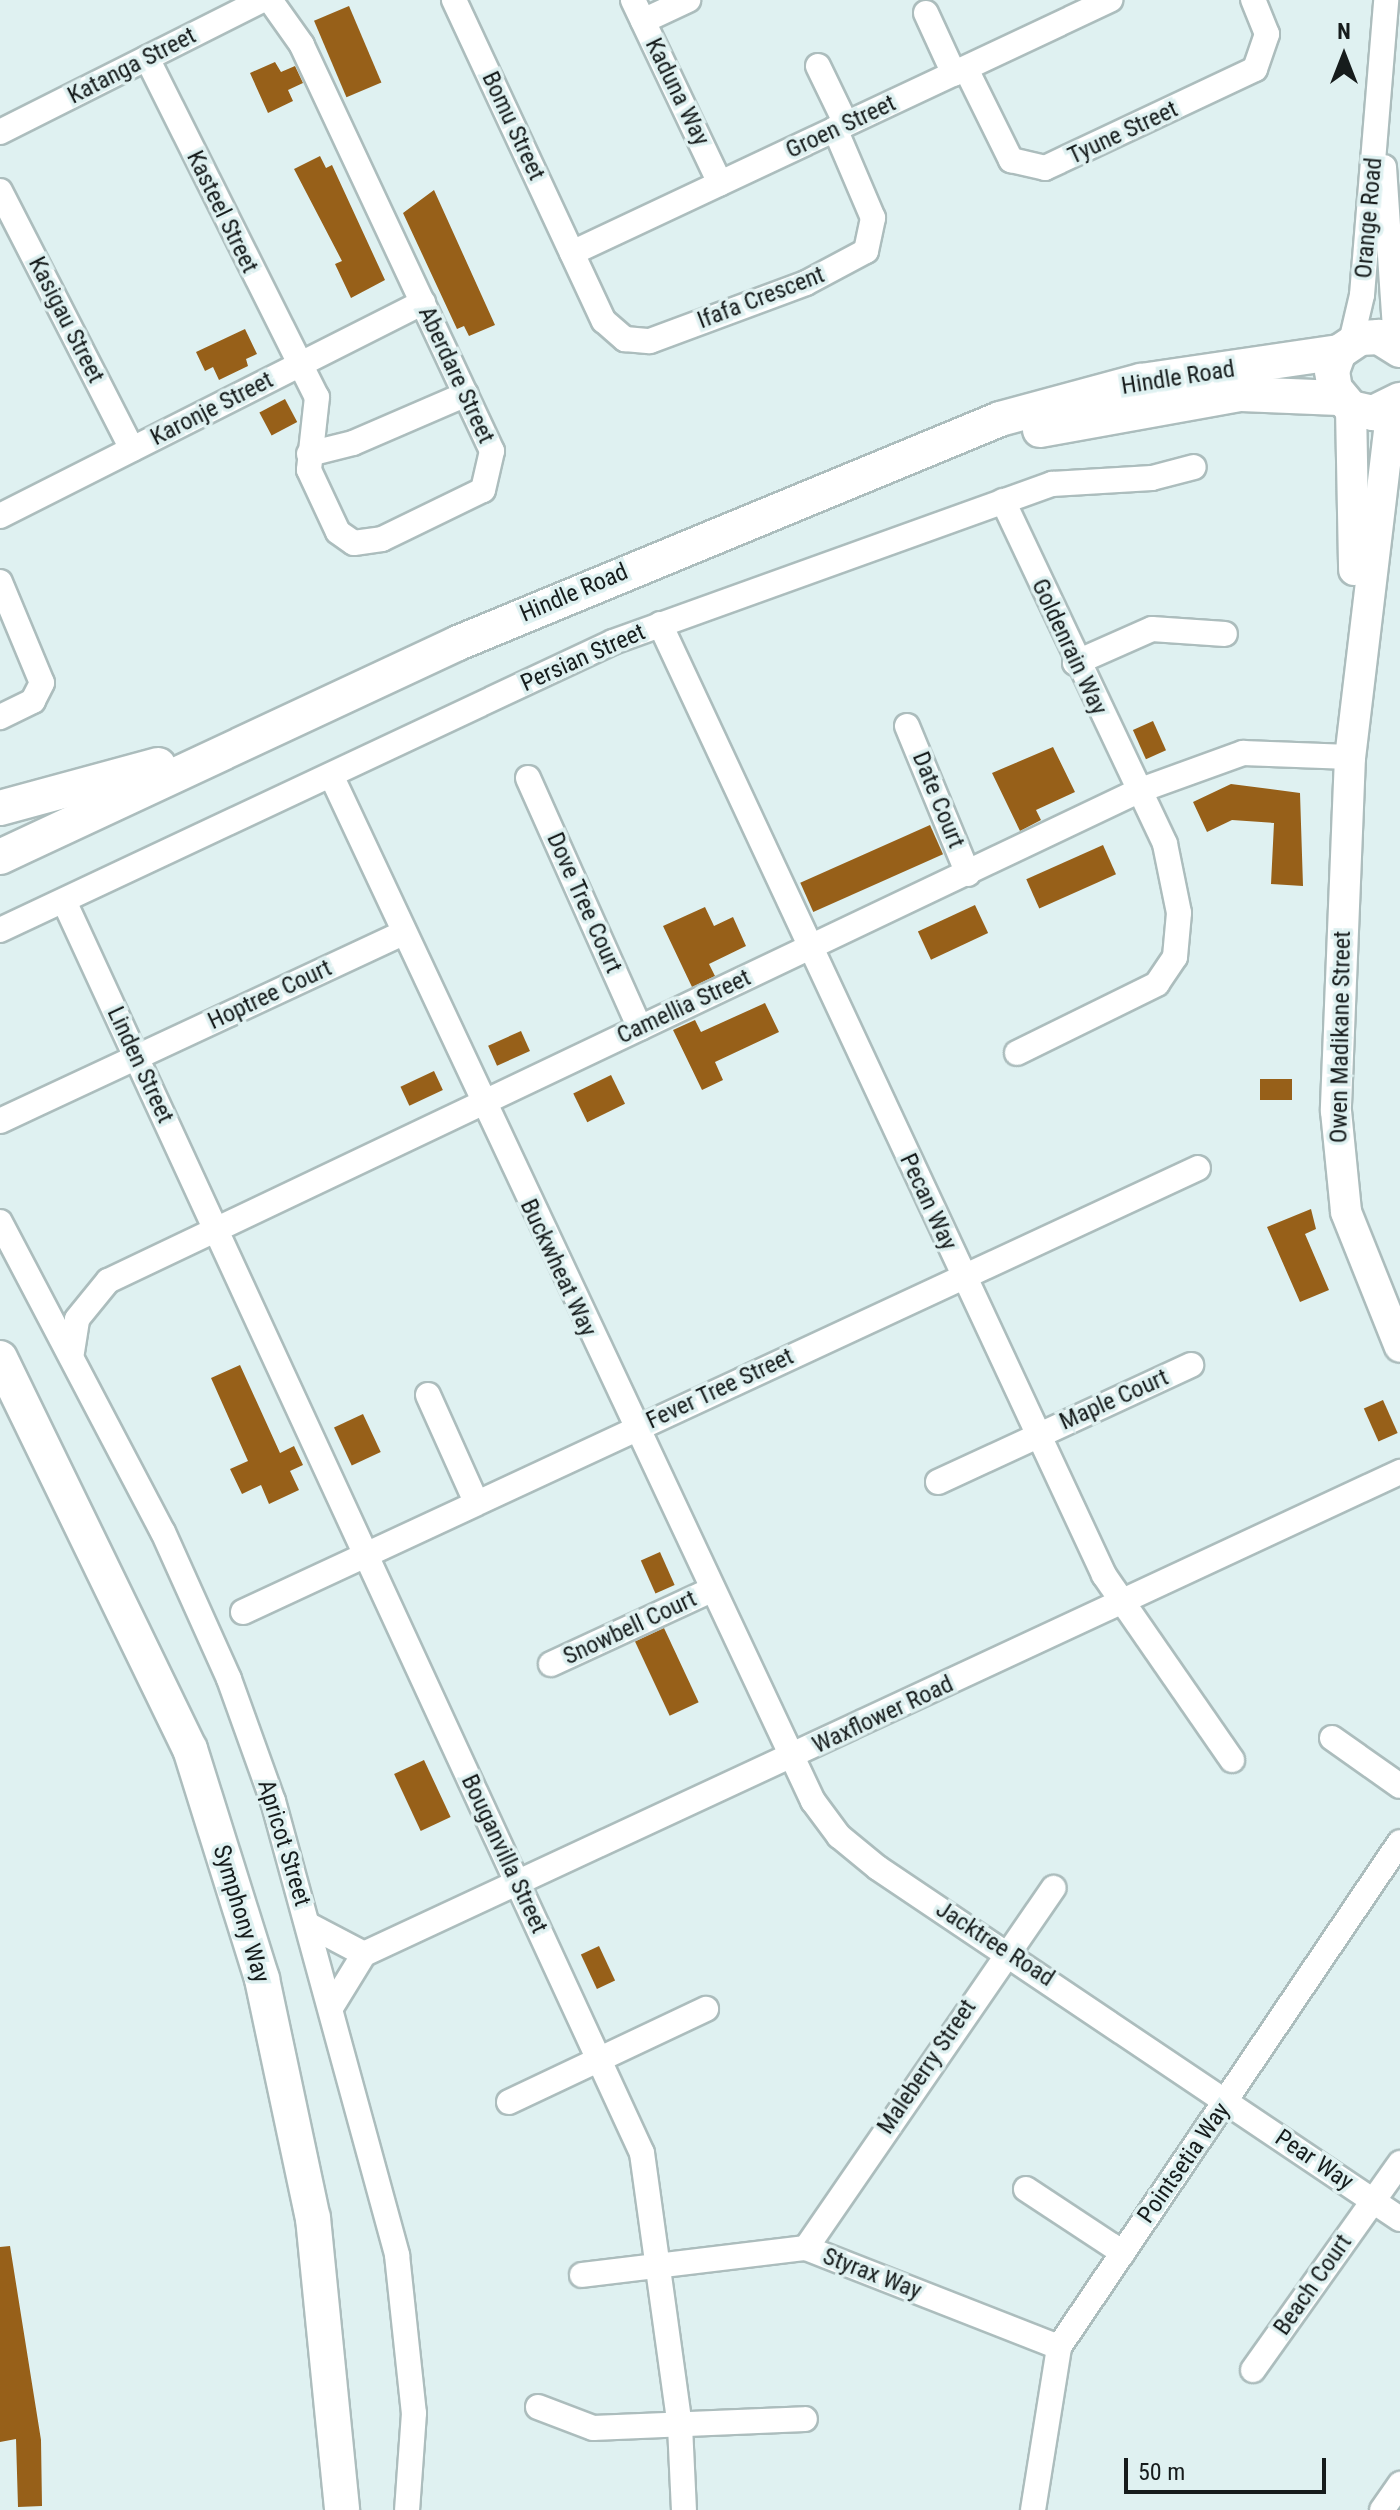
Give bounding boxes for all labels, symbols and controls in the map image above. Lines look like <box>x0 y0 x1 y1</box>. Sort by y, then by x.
north arrow <box>1304 16 1384 96</box>
text: N <box>1337 19 1351 44</box>
street label: Katanga Street <box>63 21 201 111</box>
street label: Kaduna Way <box>639 34 715 150</box>
street label: Bomu Street <box>475 67 551 185</box>
street label: Groen Street <box>781 89 901 165</box>
street label: Tyune Street <box>1064 95 1182 171</box>
street label: Kasteel Street <box>180 146 264 278</box>
street label: Orange Road <box>1349 156 1389 280</box>
street label: Kasigau Street <box>22 252 110 388</box>
street label: Ifafa Crescent <box>693 261 829 335</box>
street label: Aberdare Street <box>412 302 500 448</box>
street label: Hindle Road <box>1119 355 1237 401</box>
street label: Karonje Street <box>146 366 278 452</box>
street label: Hindle Road <box>516 557 632 629</box>
street label: Goldenrain Way <box>1025 574 1113 720</box>
street label: Persian Street <box>516 618 650 698</box>
street label: Date Court <box>906 748 970 852</box>
street label: Dove Tree Court <box>540 828 628 978</box>
street label: Owen Madikane Street <box>1325 931 1357 1143</box>
street label: Hoptree Court <box>204 954 336 1036</box>
street label: Camellia Street <box>613 963 755 1051</box>
street label: Linden Street <box>101 1002 179 1128</box>
street label: Pecan Way <box>893 1149 963 1255</box>
street label: Buckwheat Way <box>514 1195 602 1341</box>
street label: Fever Tree Street <box>642 1342 798 1436</box>
street label: Maple Court <box>1055 1363 1173 1437</box>
street label: Snowbell Court <box>559 1585 701 1671</box>
street label: Waxflower Road <box>808 1670 958 1760</box>
street label: Bouganvilla Street <box>455 1770 553 1938</box>
street label: Apricot Street <box>251 1776 317 1910</box>
street label: Symphony Way <box>206 1842 276 1986</box>
street label: Jacktree Road <box>930 1895 1060 1993</box>
street label: Maleberry Street <box>871 1994 983 2140</box>
street label: Pointsetia Way <box>1132 2097 1236 2229</box>
street label: Pear Way <box>1270 2123 1358 2197</box>
street label: Beach Court <box>1268 2229 1358 2341</box>
street label: Styrax Way <box>819 2242 925 2306</box>
scale bar <box>1128 2442 1330 2492</box>
text: 50 m <box>1138 2458 1185 2486</box>

